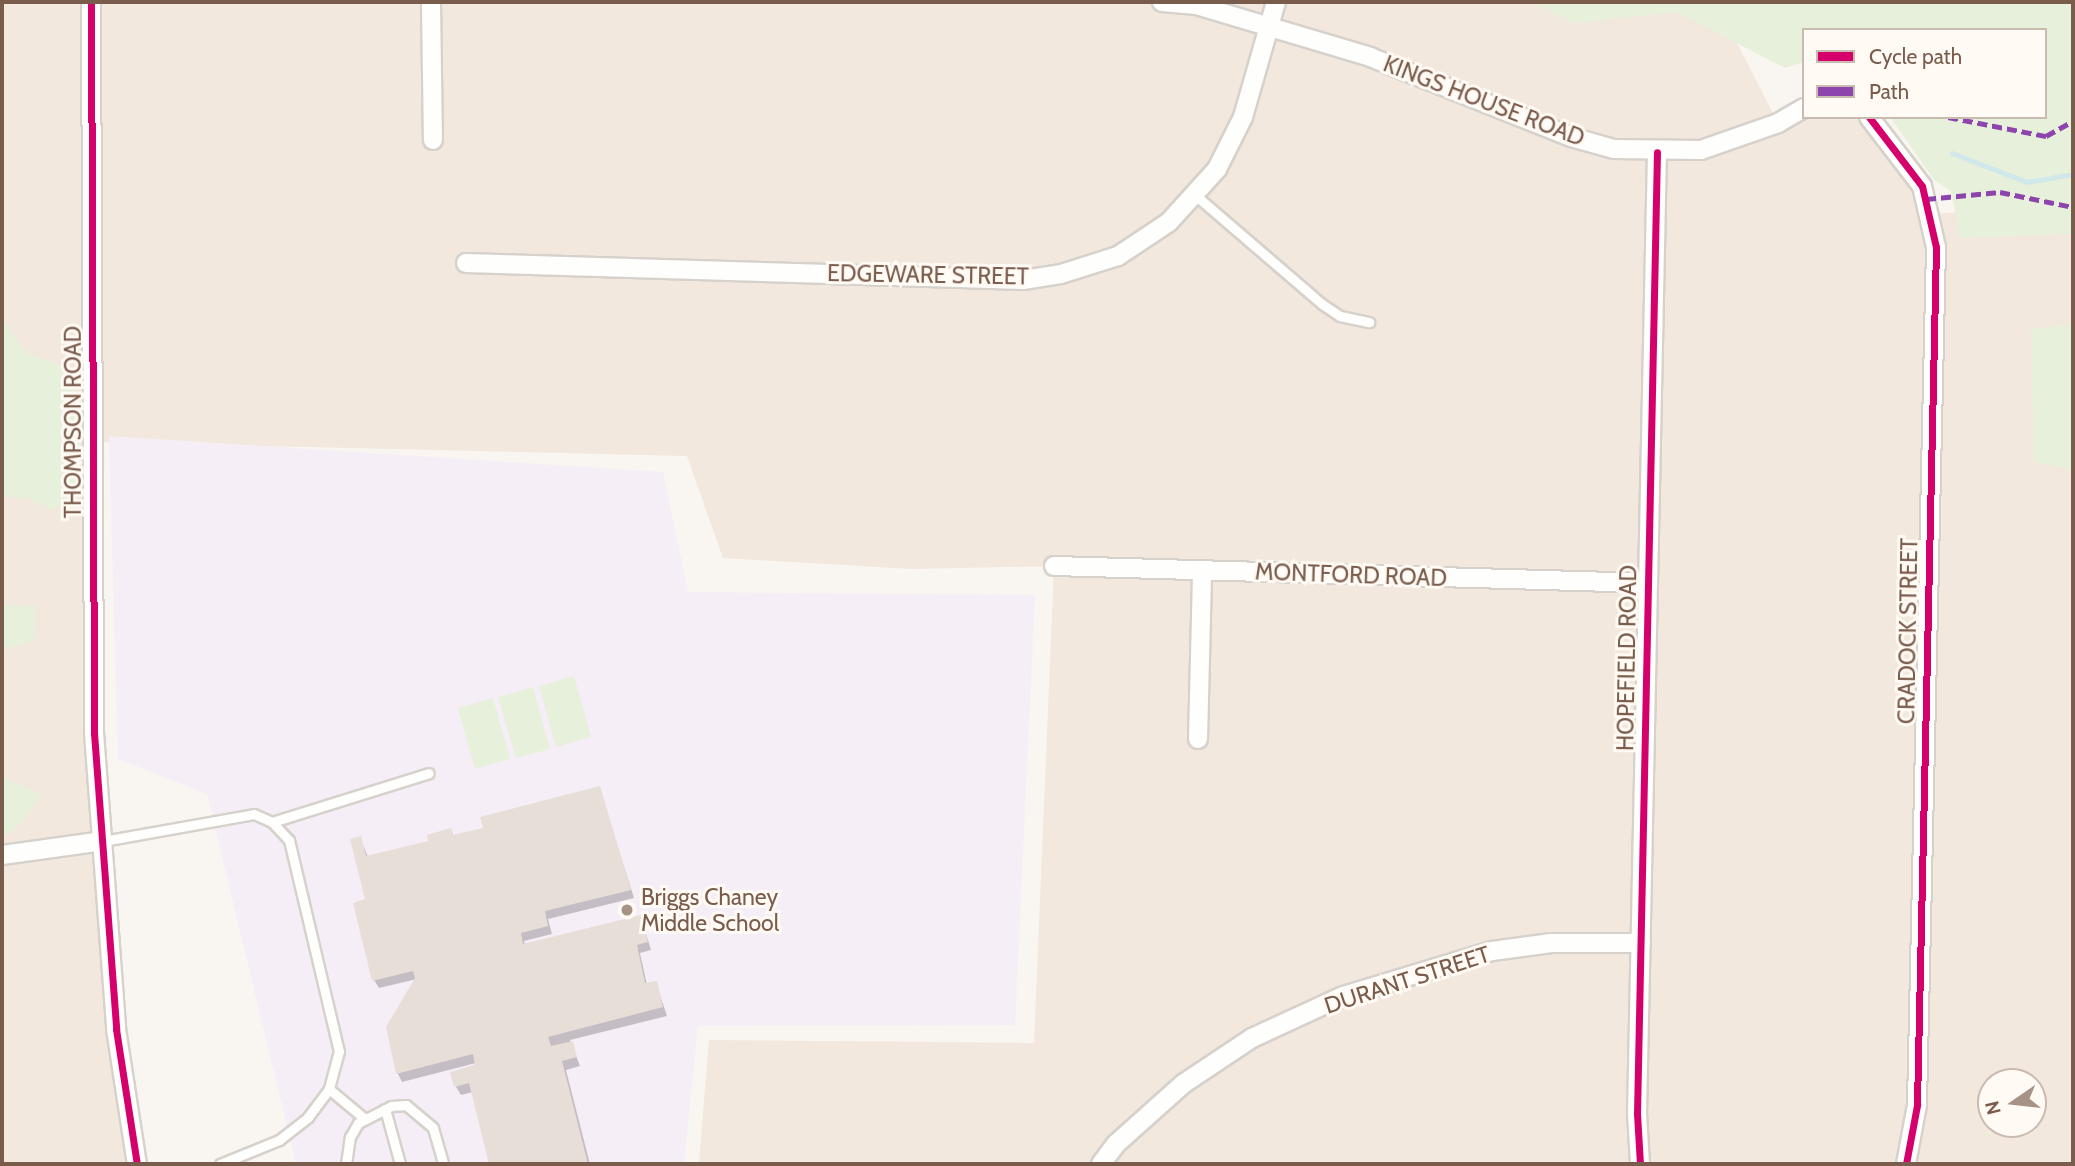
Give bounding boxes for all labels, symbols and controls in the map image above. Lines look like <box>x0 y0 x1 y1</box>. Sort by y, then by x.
legend <box>1802 28 2047 119</box>
text: Cycle path <box>1869 44 1962 69</box>
street label: KINGS HOUSE ROAD <box>1379 50 1589 152</box>
text: Path <box>1869 79 1909 104</box>
street label: EDGEWARE STREET <box>827 259 1029 291</box>
street label: THOMPSON ROAD <box>59 326 87 518</box>
street label: CRADOCK STREET <box>1893 538 1923 724</box>
street label: MONTFORD ROAD <box>1254 558 1448 592</box>
street label: HOPEFIELD ROAD <box>1612 565 1642 751</box>
place label: Briggs Chaney Middle School <box>641 883 779 937</box>
marker: Briggs Chaney Middle School <box>619 902 635 918</box>
street label: DURANT STREET <box>1321 940 1493 1020</box>
north arrow <box>1977 1068 2047 1138</box>
text: N <box>1980 1098 2006 1117</box>

